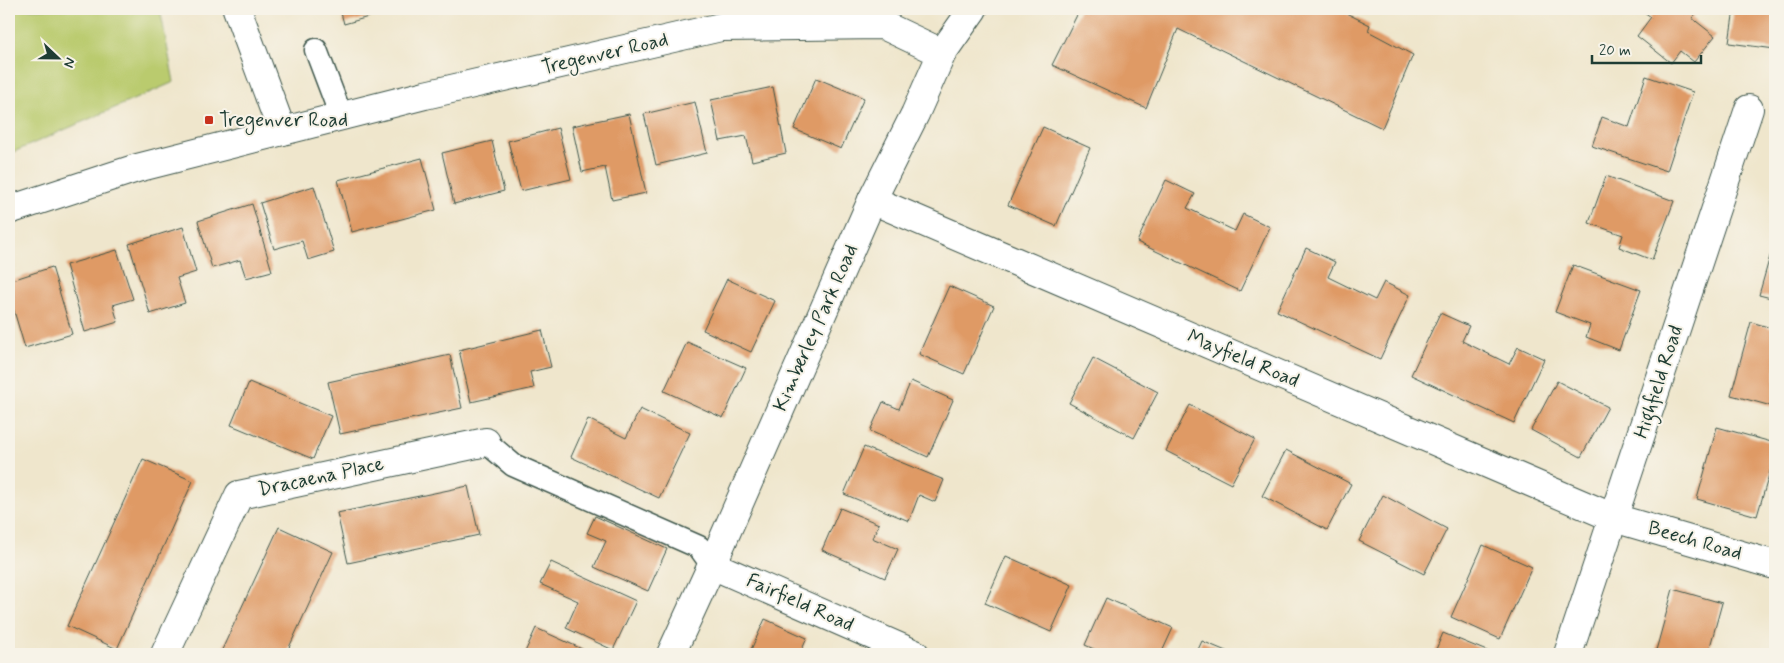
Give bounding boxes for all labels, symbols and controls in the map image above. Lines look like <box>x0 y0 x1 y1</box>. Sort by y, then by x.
street label: Tregenver Road <box>539 26 671 83</box>
north arrow <box>32 32 82 82</box>
scale bar <box>1592 32 1700 64</box>
text: 20 m <box>1599 41 1631 61</box>
text: N <box>59 55 79 70</box>
place label: Tregenver Road <box>219 107 348 135</box>
marker: Tregenver Road <box>203 114 215 126</box>
street label: Kimberley Park Road <box>767 240 865 416</box>
street label: Highfield Road <box>1628 322 1692 443</box>
street label: Mayfield Road <box>1183 323 1303 395</box>
street label: Dracaena Place <box>256 450 386 504</box>
street label: Beech Road <box>1645 515 1745 567</box>
street label: Fairfield Road <box>742 567 858 639</box>

